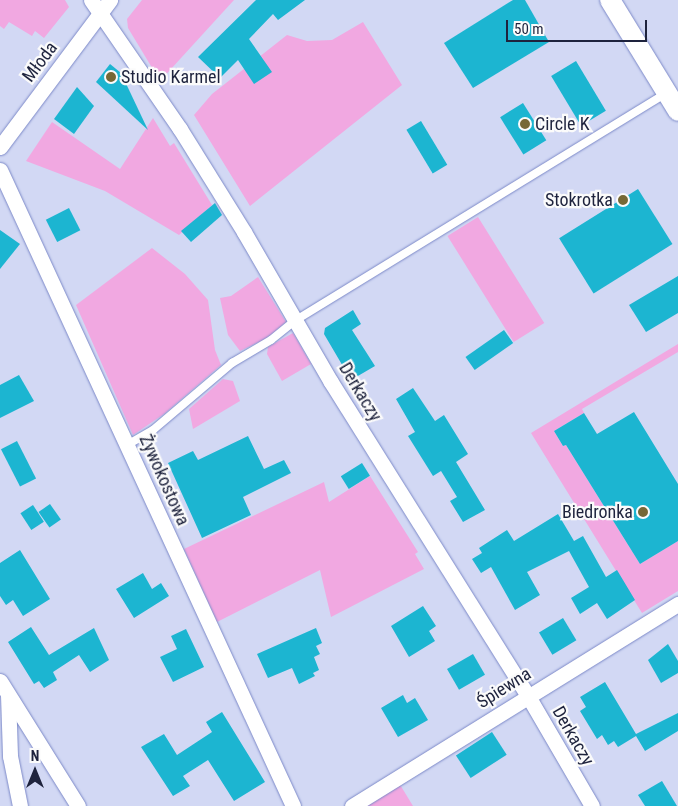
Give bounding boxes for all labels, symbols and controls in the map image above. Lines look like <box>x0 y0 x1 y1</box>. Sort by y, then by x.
scale bar <box>508 10 649 42</box>
text: 50 m <box>514 20 544 38</box>
street label: Młoda <box>18 38 62 86</box>
place label: Studio Karmel <box>121 66 221 88</box>
marker: Studio Karmel <box>105 71 117 83</box>
place label: Circle K <box>535 113 589 135</box>
marker: Circle K <box>519 118 531 130</box>
place label: Stokrotka <box>545 189 613 211</box>
marker: Stokrotka <box>617 194 629 206</box>
street label: Derkaczy <box>334 359 386 425</box>
street label: Żywokostowa <box>134 431 194 529</box>
place label: Biedronka <box>562 501 633 523</box>
marker: Biedronka <box>637 506 649 518</box>
street label: Śpiewna <box>473 663 535 713</box>
street label: Derkaczy <box>547 703 599 769</box>
north arrow <box>10 746 60 796</box>
text: N <box>31 748 39 764</box>

